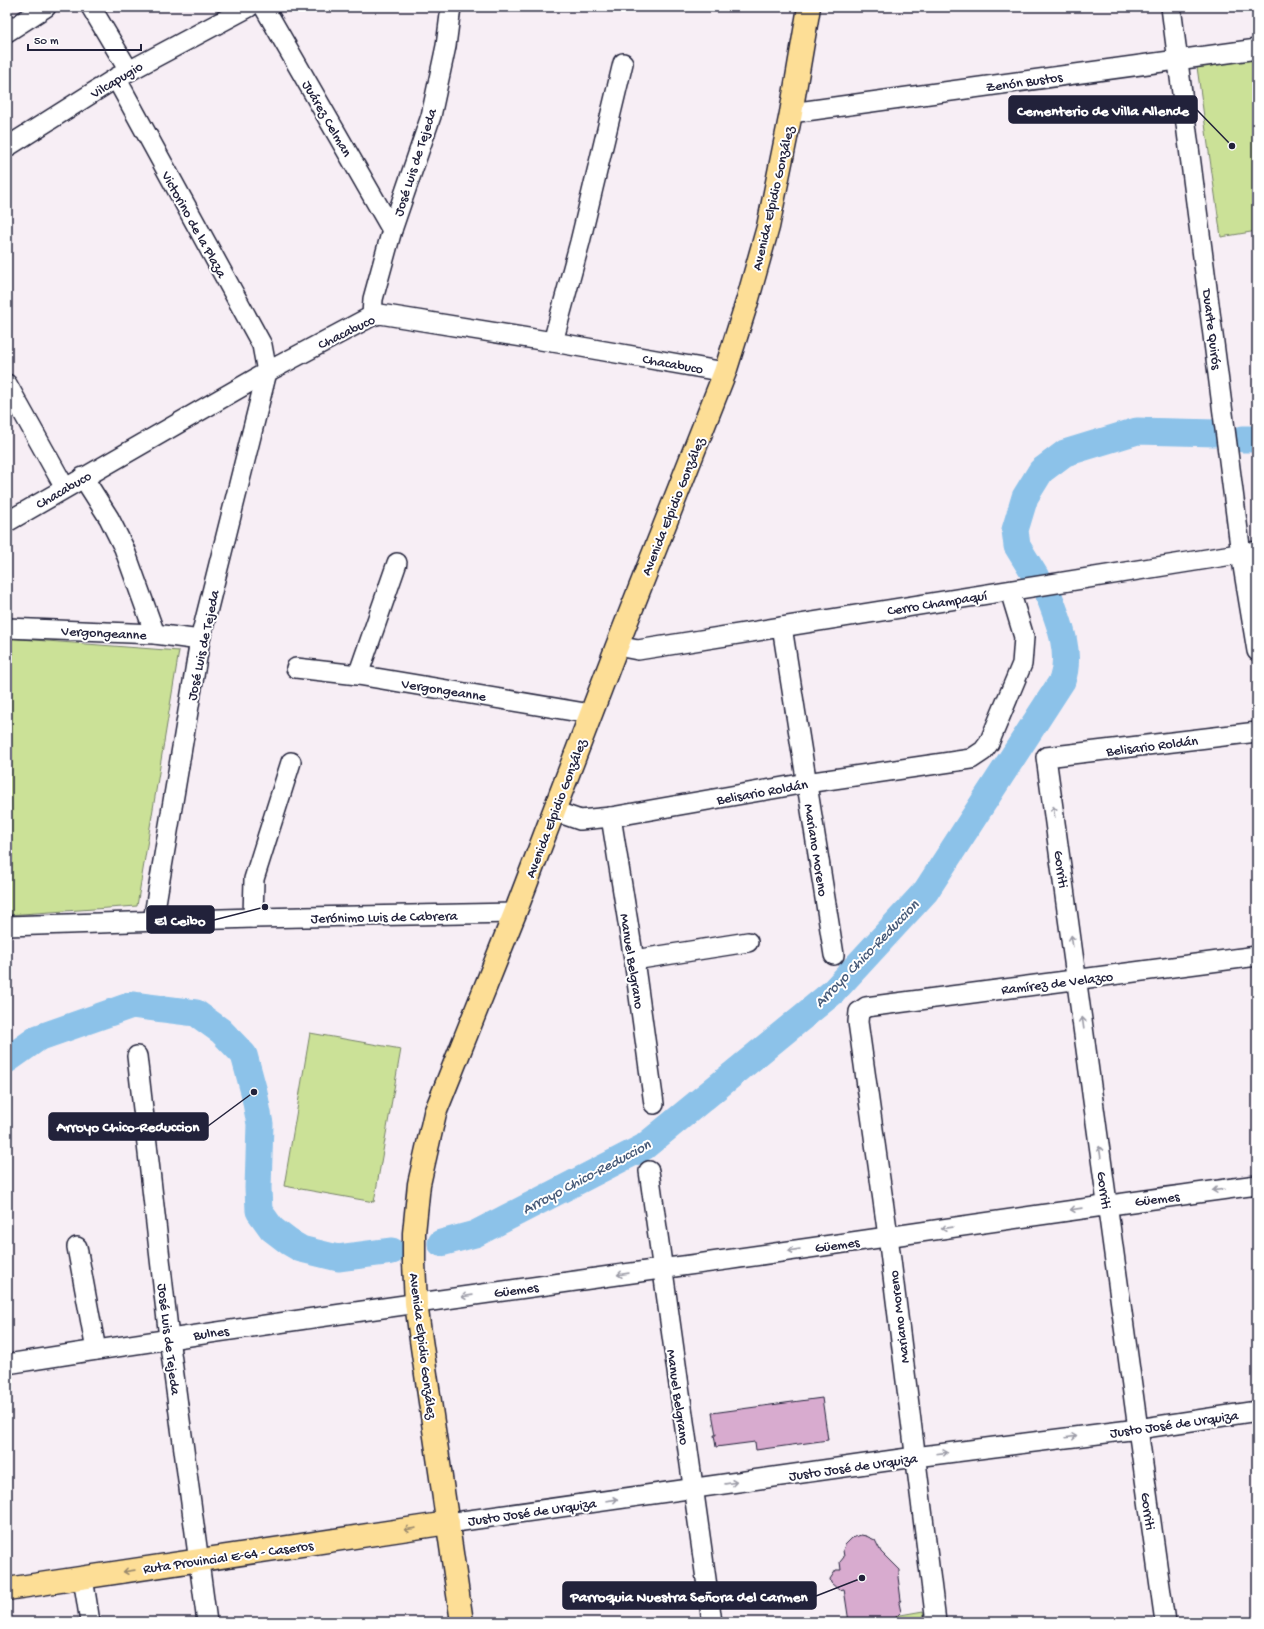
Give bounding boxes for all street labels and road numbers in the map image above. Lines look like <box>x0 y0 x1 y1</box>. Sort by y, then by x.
street label: Vilcapugio <box>87 59 147 104</box>
street label: Zenón Bustos <box>985 70 1065 97</box>
street label: Juárez Celman <box>297 78 355 161</box>
street label: José Luis de Tejeda <box>391 106 442 219</box>
street label: Avenida Elpidio González <box>750 124 799 272</box>
street label: Victorino de la Plaza <box>156 168 230 283</box>
street label: Duarte Quirós <box>1197 287 1224 371</box>
street label: Chacabuco <box>316 312 378 354</box>
street label: Chacabuco <box>641 352 704 379</box>
street label: Avenida Elpidio González <box>639 435 710 578</box>
street label: Chacabuco <box>33 468 95 514</box>
street label: José Luis de Tejeda <box>184 588 225 702</box>
street label: Cerro Champaquí <box>886 588 989 621</box>
street label: Vergongeanne <box>60 624 148 645</box>
street label: Vergongeanne <box>399 676 488 707</box>
street label: Belisario Roldán <box>1104 733 1199 762</box>
street label: Avenida Elpidio González <box>523 736 592 881</box>
street label: Belisario Roldán <box>715 777 810 810</box>
street label: Mariano Moreno <box>799 803 830 898</box>
street label: Gorriti <box>1048 849 1071 889</box>
street label: Jerónimo Luis de Cabrera <box>311 909 459 928</box>
street label: Manuel Belgrano <box>615 912 646 1010</box>
street label: Ramírez de Velazco <box>1000 969 1114 1000</box>
street label: Gorriti <box>1091 1170 1114 1210</box>
street label: Güemes <box>1134 1189 1181 1212</box>
street label: Güemes <box>814 1235 862 1258</box>
street label: Mariano Moreno <box>886 1269 915 1364</box>
street label: Avenida Elpidio González <box>404 1272 439 1421</box>
street label: Güemes <box>493 1280 541 1303</box>
street label: José Luis de Tejeda <box>152 1283 183 1397</box>
street label: Bulnes <box>191 1323 231 1346</box>
street label: Manuel Belgrano <box>661 1348 692 1446</box>
street label: Justo José de Urquiza <box>1109 1408 1241 1443</box>
street label: Justo José de Urquiza <box>788 1451 920 1486</box>
street label: Gorriti <box>1135 1491 1158 1531</box>
street label: Justo José de Urquiza <box>467 1496 599 1531</box>
street label: Ruta Provincial E-64 - Caseros <box>142 1538 315 1579</box>

